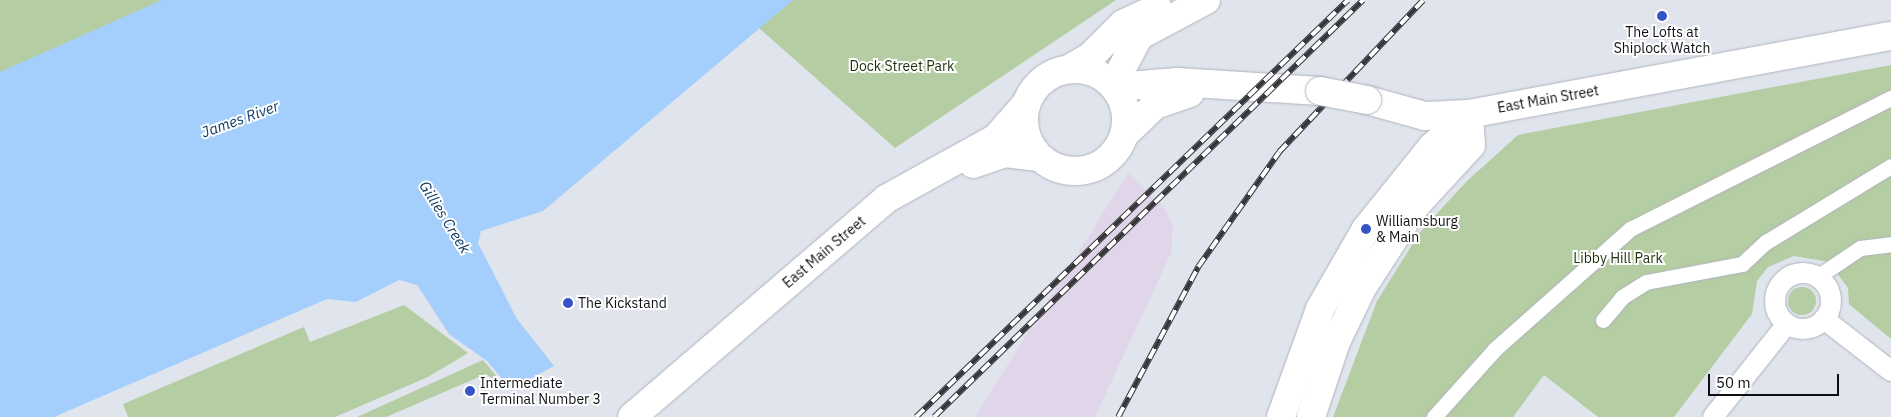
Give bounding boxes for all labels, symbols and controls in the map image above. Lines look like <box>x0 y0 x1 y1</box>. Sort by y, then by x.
marker: The Lofts at Shiplock Watch <box>1656 10 1668 22</box>
place label: The Lofts at Shiplock Watch <box>1614 24 1710 56</box>
park label: Dock Street Park <box>850 58 954 74</box>
street label: East Main Street <box>1496 82 1600 116</box>
water label: James River <box>199 97 281 141</box>
water label: Gillies Creek <box>416 178 474 256</box>
street label: East Main Street <box>779 213 869 291</box>
place label: Williamsburg & Main <box>1376 213 1458 246</box>
marker: Williamsburg & Main <box>1360 223 1372 235</box>
park label: Libby Hill Park <box>1573 250 1663 266</box>
place label: The Kickstand <box>578 295 667 311</box>
marker: The Kickstand <box>562 297 574 309</box>
scale bar <box>1711 364 1842 396</box>
text: 50 m <box>1716 373 1751 392</box>
place label: Intermediate Terminal Number 3 <box>480 375 601 408</box>
marker: Intermediate Terminal Number 3 <box>464 385 476 397</box>

